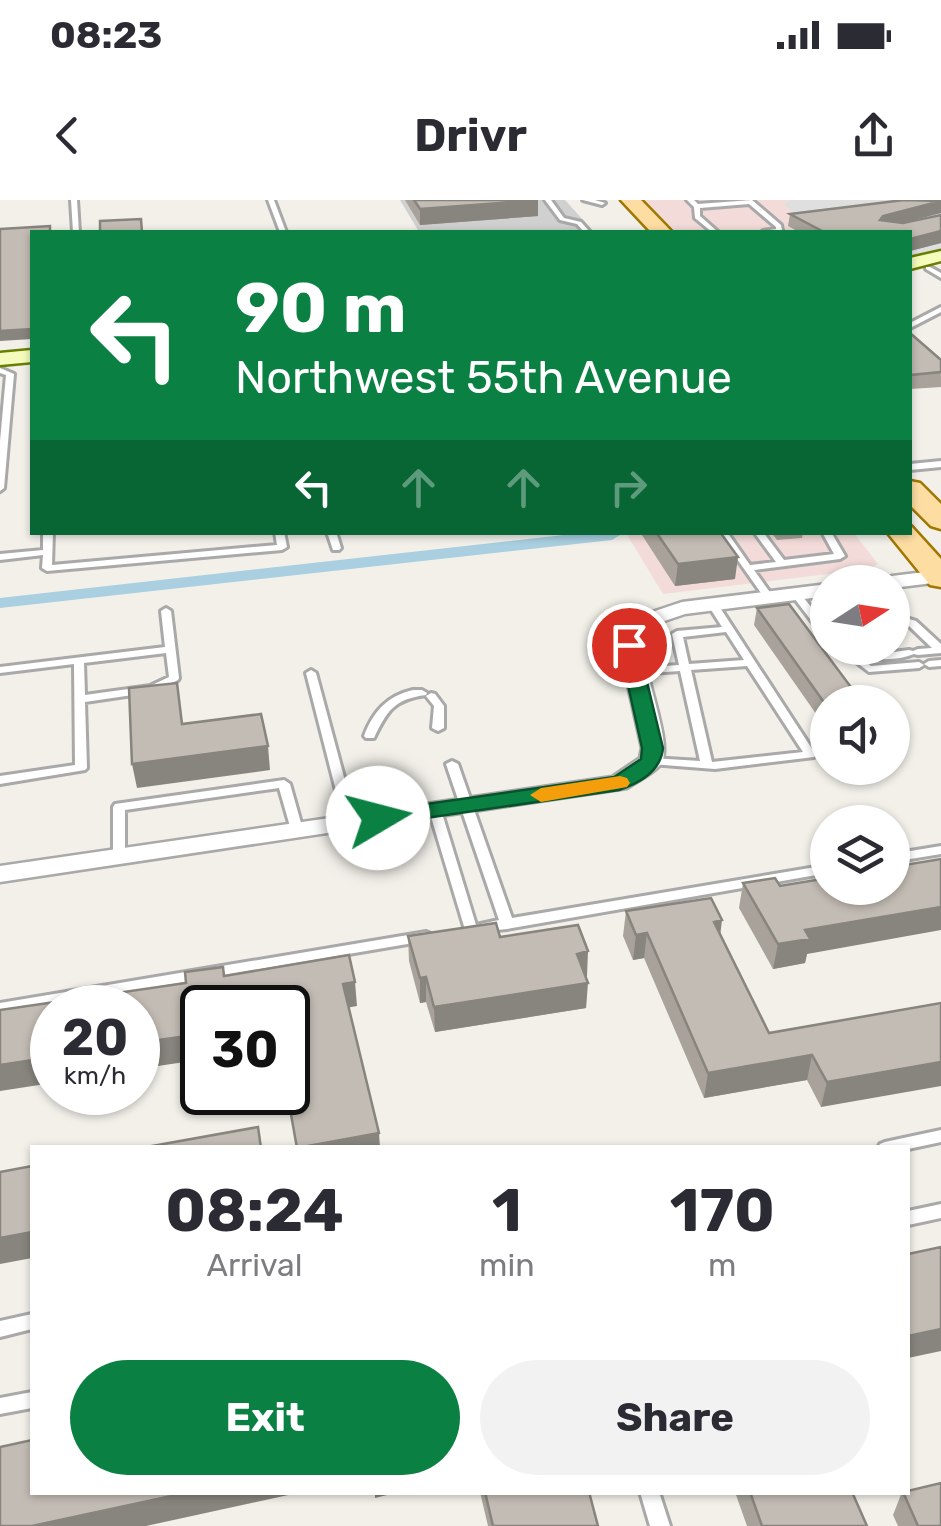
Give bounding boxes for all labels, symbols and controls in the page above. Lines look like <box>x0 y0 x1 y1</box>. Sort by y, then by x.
text: 08:23 <box>50 12 162 58</box>
icon: back <box>40 108 95 163</box>
icon: share <box>846 108 901 163</box>
text: Drivr <box>414 109 527 162</box>
text: 90 m <box>235 267 407 350</box>
icon: left <box>70 270 200 400</box>
text: Northwest 55th Avenue <box>235 351 732 404</box>
icon: left <box>286 460 341 515</box>
icon: ahead <box>391 460 446 515</box>
icon: ahead <box>496 460 551 515</box>
icon: right <box>601 460 656 515</box>
north arrow <box>810 565 910 665</box>
map controls <box>810 565 910 905</box>
pin <box>587 603 672 688</box>
icon: arrive <box>602 618 657 673</box>
button: sound <box>810 685 910 785</box>
position arrow <box>326 766 430 870</box>
button: layers <box>810 805 910 905</box>
speed limit sign: 30 <box>180 985 310 1115</box>
text: 20 <box>62 1008 128 1068</box>
text: km/h <box>64 1061 126 1090</box>
text: 08:24 <box>165 1175 344 1246</box>
text: 1 <box>492 1175 522 1246</box>
text: 170 <box>670 1175 775 1246</box>
text: Arrival <box>207 1246 303 1284</box>
text: min <box>479 1246 535 1284</box>
text: m <box>708 1246 737 1284</box>
button: Exit <box>70 1360 460 1475</box>
button: Share <box>480 1360 870 1475</box>

